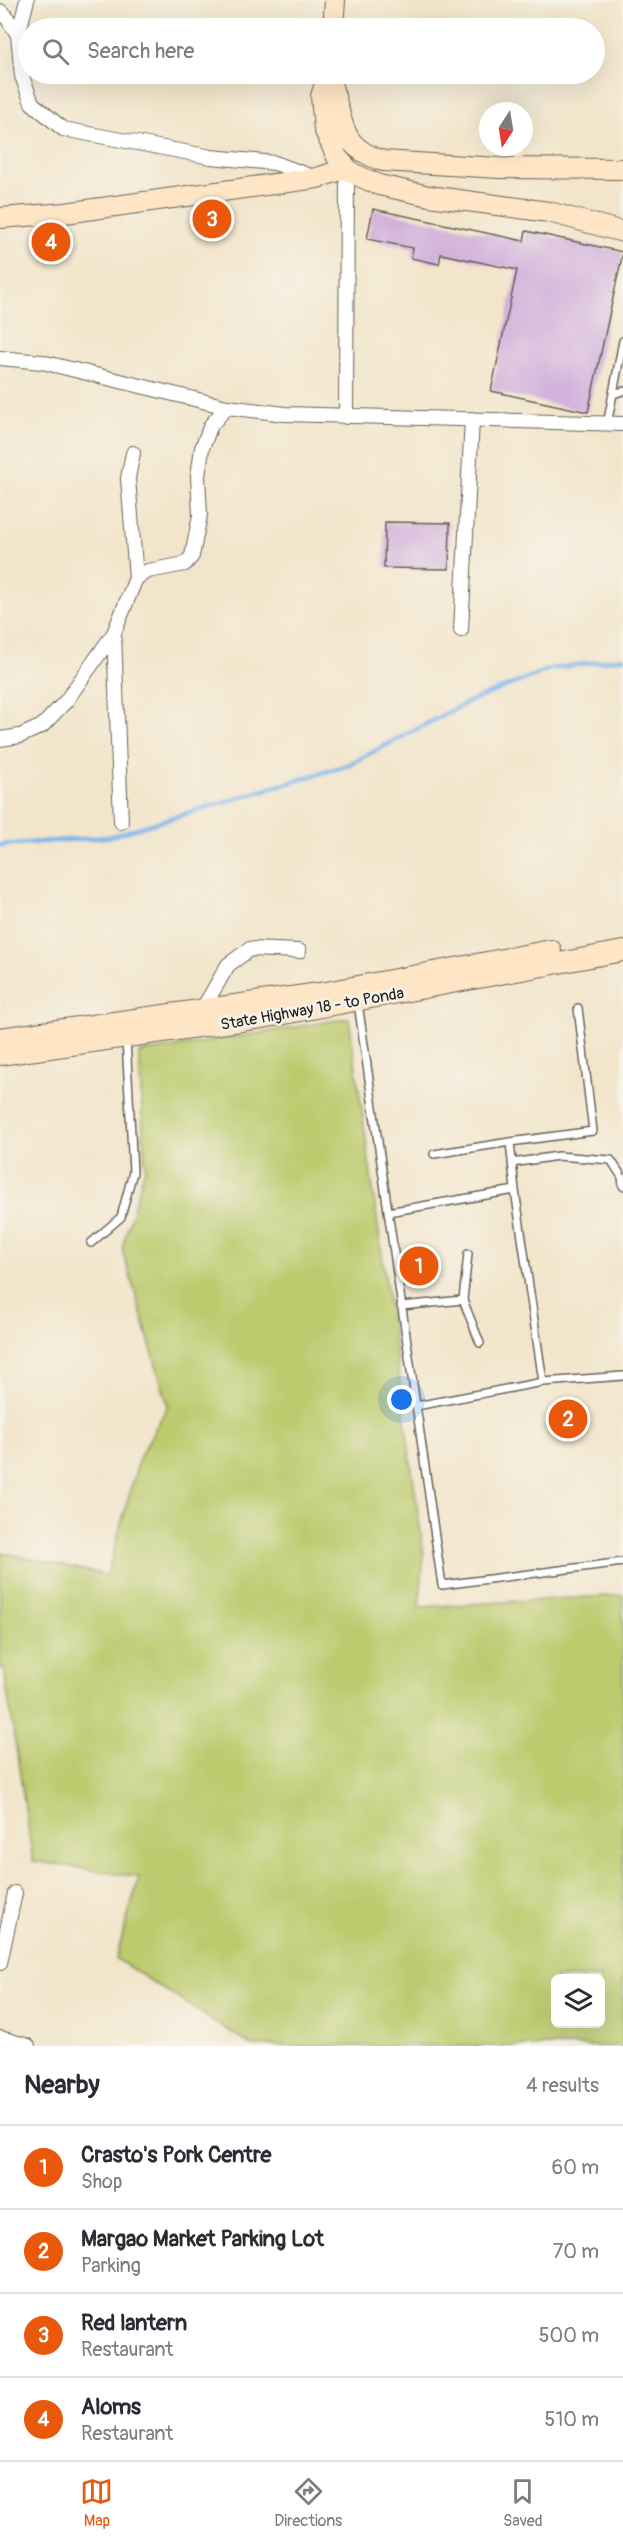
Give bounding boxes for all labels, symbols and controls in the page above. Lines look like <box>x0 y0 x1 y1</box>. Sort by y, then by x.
search box <box>18 18 605 84</box>
icon: search <box>39 35 72 68</box>
text: Search here <box>87 37 194 65</box>
north arrow <box>479 102 533 156</box>
pin: 3 <box>192 196 232 242</box>
pin: 4 <box>32 220 70 264</box>
street label: State Highway 18 - to Ponda <box>219 983 405 1035</box>
pin: 1 <box>400 1244 438 1288</box>
your location <box>387 1385 416 1414</box>
pin: 2 <box>548 1396 588 1442</box>
map controls <box>551 1974 605 2028</box>
button: layers <box>551 1974 605 2028</box>
text: Nearby <box>24 2069 100 2101</box>
text: 4 results <box>526 2073 599 2098</box>
text: Crasto's Pork Centre <box>81 2141 271 2169</box>
text: 1 <box>40 2155 47 2180</box>
text: 60 m <box>552 2155 599 2180</box>
text: Shop <box>81 2169 122 2194</box>
text: Margao Market Parking Lot <box>81 2225 324 2253</box>
text: 2 <box>38 2239 49 2264</box>
text: 70 m <box>553 2239 599 2264</box>
text: Parking <box>81 2253 141 2278</box>
text: Red lantern <box>81 2309 187 2337</box>
text: 3 <box>38 2323 49 2348</box>
text: 500 m <box>539 2323 599 2348</box>
text: Restaurant <box>81 2337 173 2362</box>
text: Aloms <box>81 2393 141 2421</box>
text: 4 <box>38 2407 49 2432</box>
text: 510 m <box>545 2407 599 2432</box>
text: Restaurant <box>81 2421 173 2446</box>
tab: Map <box>80 2475 113 2531</box>
tab: Directions <box>274 2475 342 2531</box>
tab: Saved <box>503 2475 543 2531</box>

